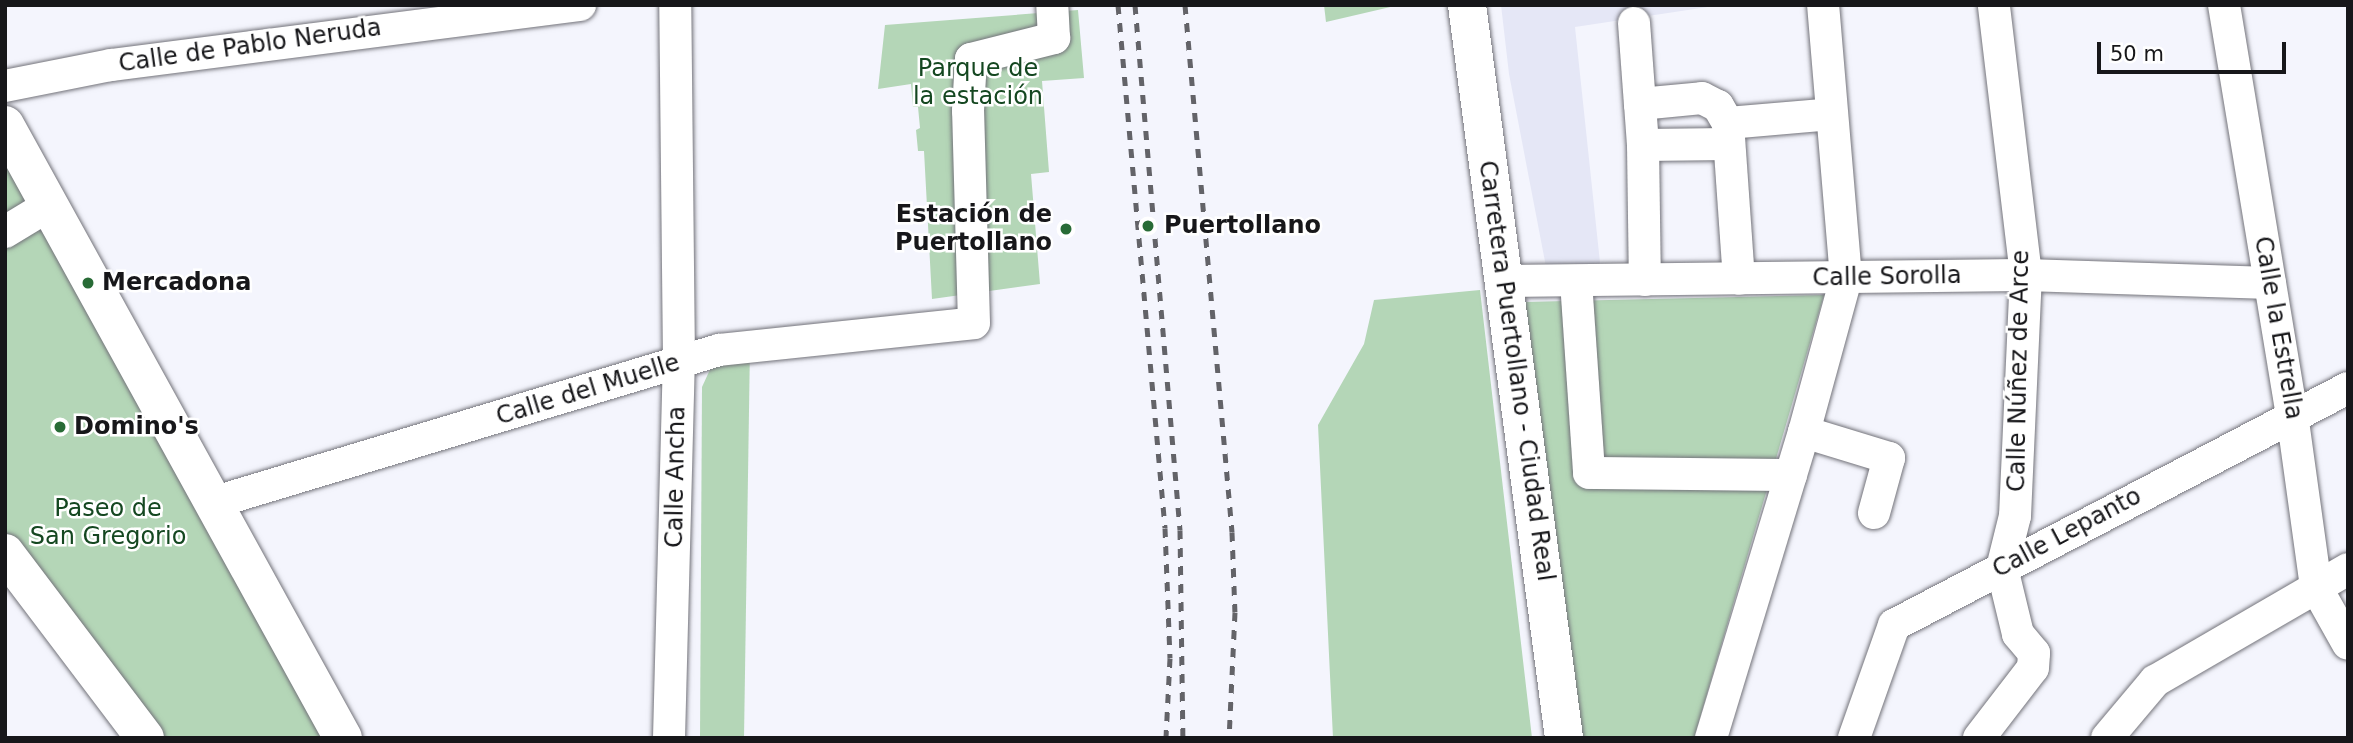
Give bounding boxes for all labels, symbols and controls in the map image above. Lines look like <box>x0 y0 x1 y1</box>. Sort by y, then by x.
street label: Calle de Pablo Neruda <box>117 13 383 79</box>
scale bar <box>2101 28 2290 72</box>
text: 50 m <box>2110 42 2164 66</box>
park label: Parque de la estación <box>913 55 1043 111</box>
street label: Carretera Puertollano - Ciudad Real <box>1472 159 1560 583</box>
place label: Estación de Puertollano <box>895 201 1052 257</box>
place label: Puertollano <box>1164 212 1321 240</box>
marker: Puertollano <box>1138 216 1158 236</box>
marker: Estación de Puertollano <box>1058 221 1074 237</box>
street label: Calle la Estrella <box>2248 234 2308 422</box>
street label: Calle Núñez de Arce <box>2002 250 2036 492</box>
street label: Calle Sorolla <box>1812 261 1962 293</box>
place label: Mercadona <box>102 269 251 297</box>
marker: Mercadona <box>80 275 96 291</box>
street label: Calle del Muelle <box>493 348 683 432</box>
street label: Calle Ancha <box>660 406 692 548</box>
place label: Domino's <box>74 413 199 441</box>
marker: Domino's <box>52 419 68 435</box>
street label: Calle Lepanto <box>1988 482 2146 584</box>
park label: Paseo de San Gregorio <box>30 495 186 551</box>

